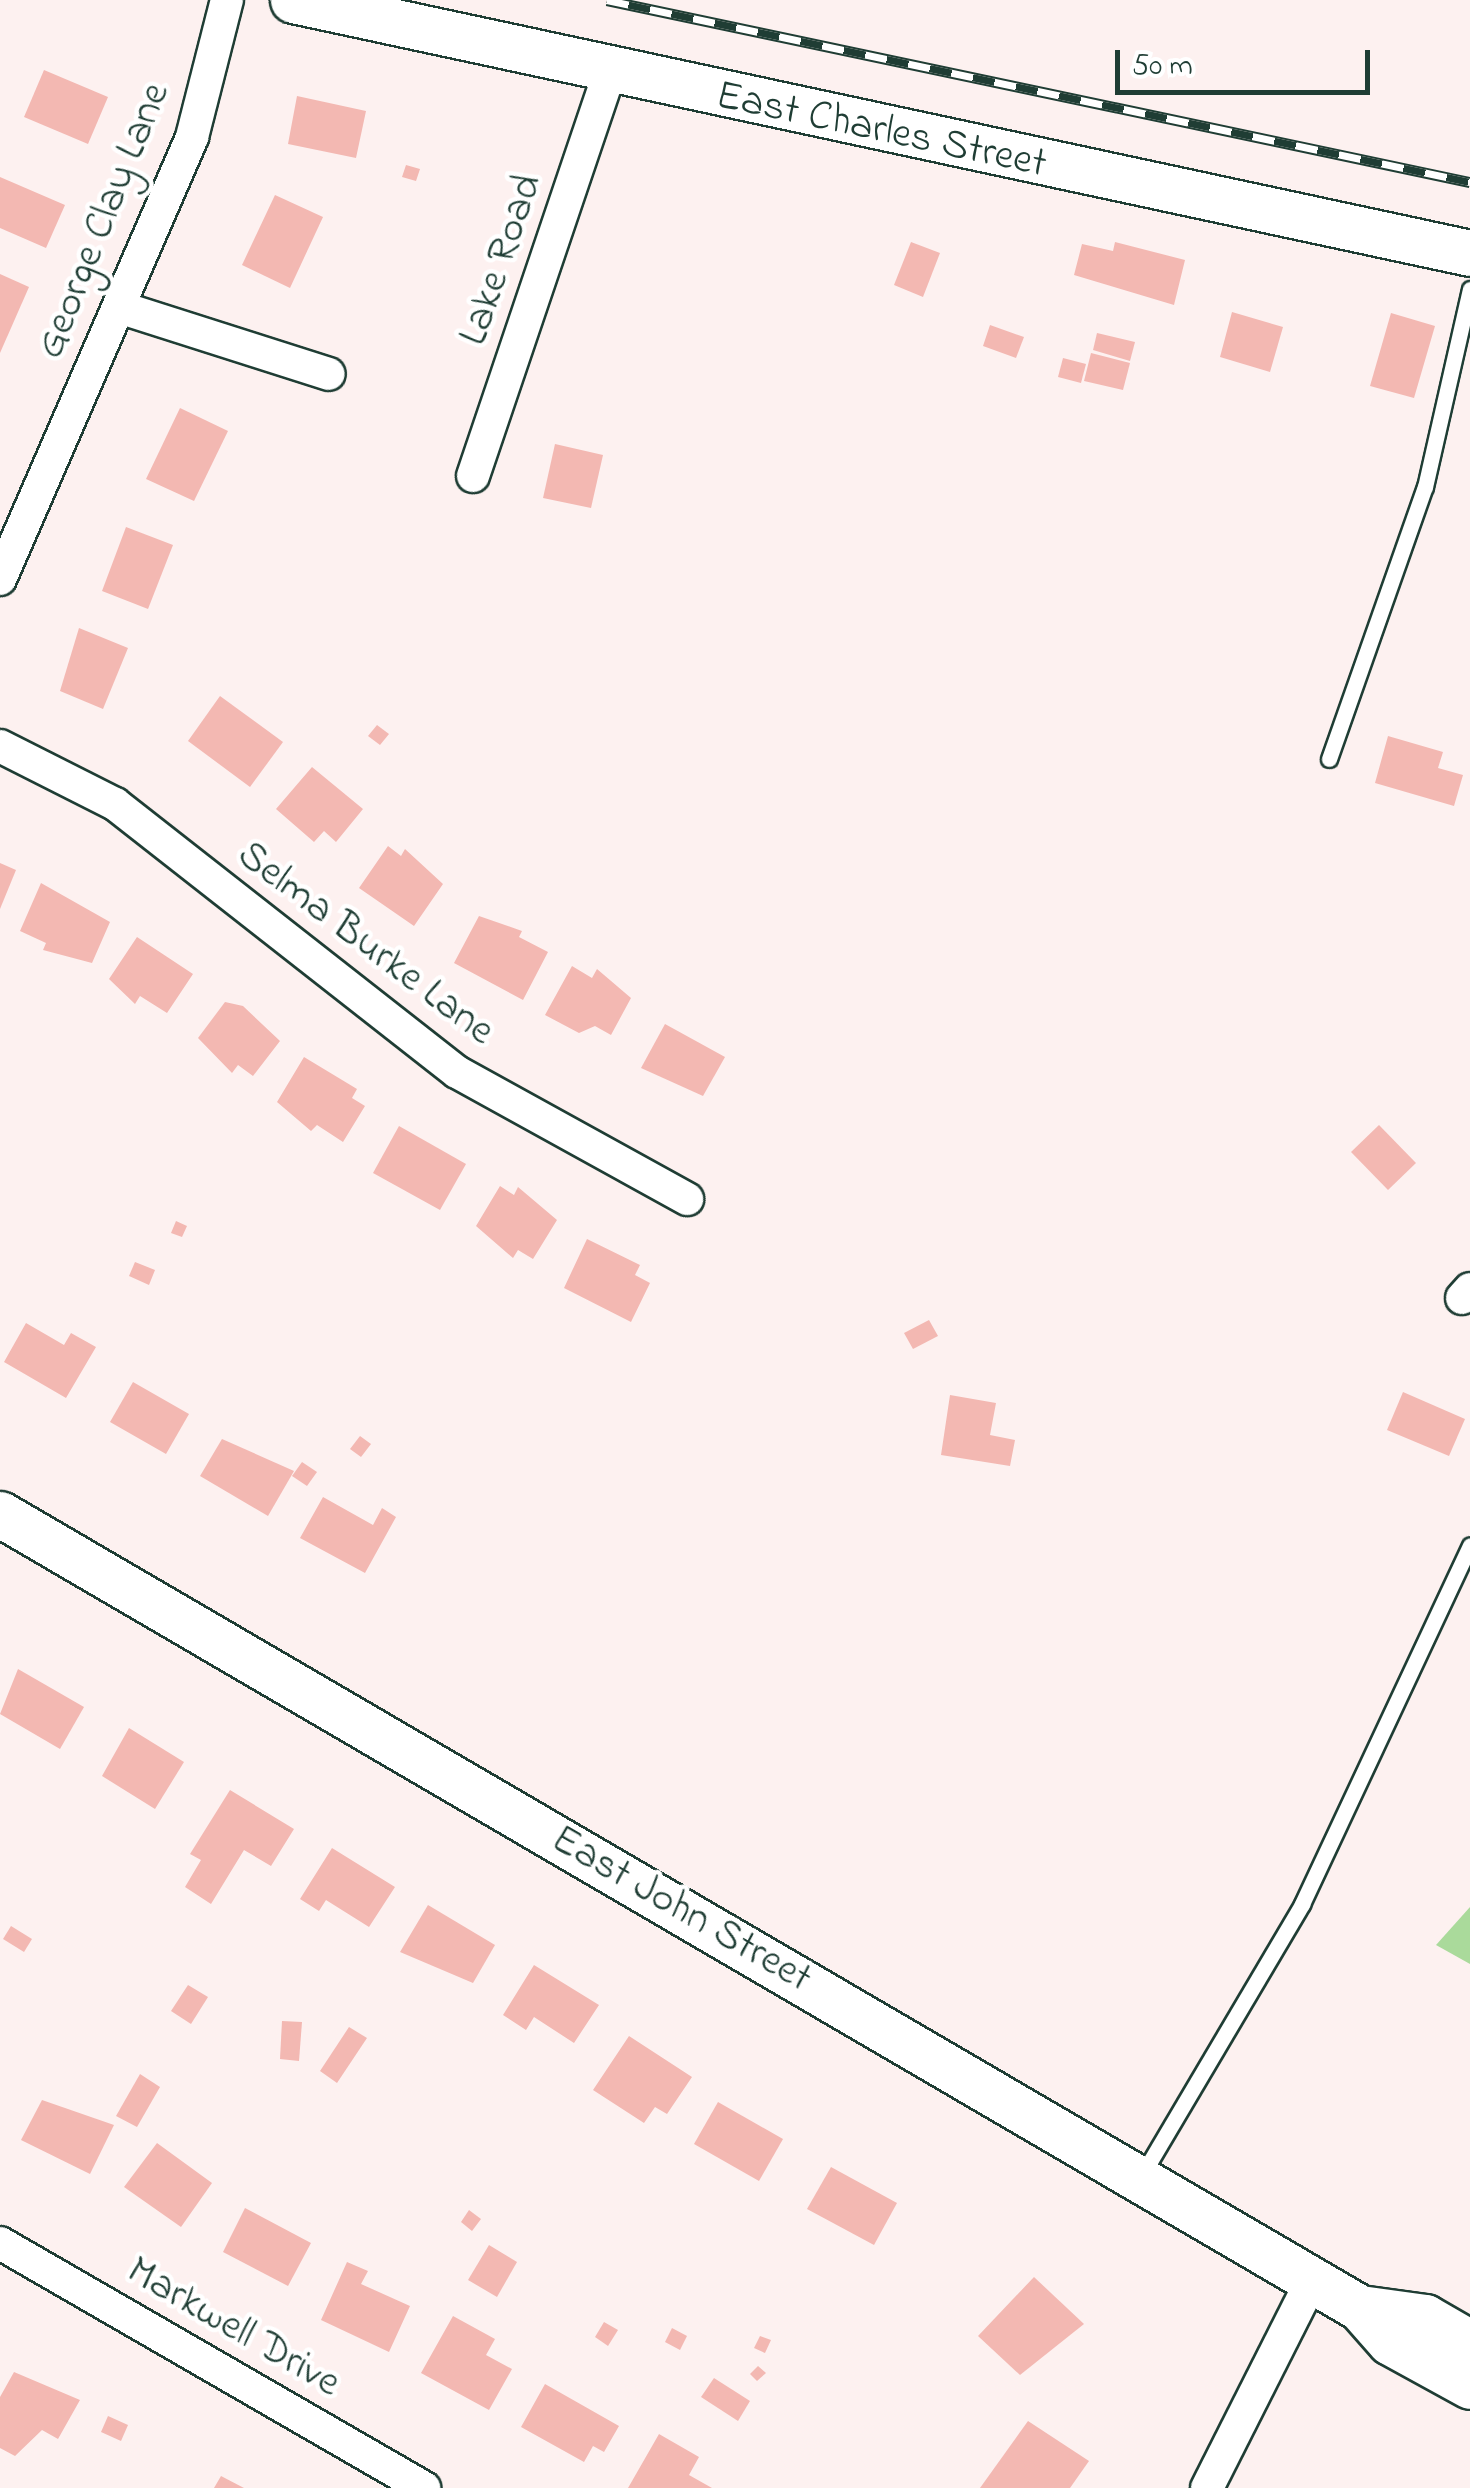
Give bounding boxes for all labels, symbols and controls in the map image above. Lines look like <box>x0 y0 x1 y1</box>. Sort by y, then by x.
scale bar <box>1120 30 1375 92</box>
text: 50 m <box>1132 45 1193 89</box>
street label: East Charles Street <box>711 71 1051 191</box>
street label: George Clay Lane <box>26 76 182 366</box>
street label: Lake Road <box>449 168 555 352</box>
street label: Selma Burke Lane <box>226 831 504 1057</box>
street label: East John Street <box>542 1815 820 2005</box>
street label: Markwell Drive <box>117 2247 349 2409</box>

